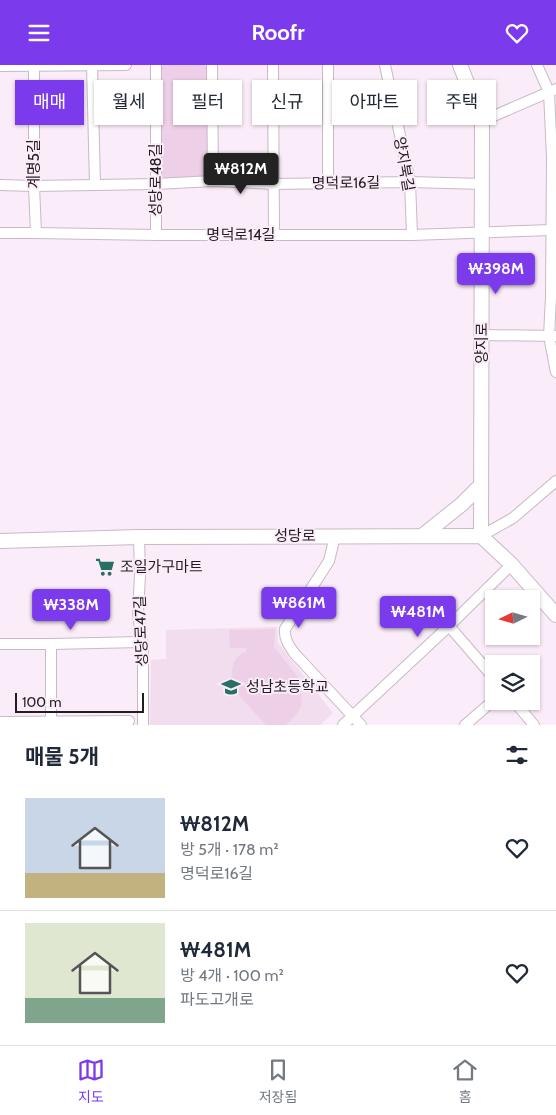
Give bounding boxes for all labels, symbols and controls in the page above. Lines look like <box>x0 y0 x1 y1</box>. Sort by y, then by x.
icon: menu <box>25 19 53 47</box>
text: Roofr <box>251 19 305 46</box>
icon: heart <box>503 19 531 47</box>
chip: 매매 <box>15 80 84 125</box>
chip: 월세 <box>94 80 163 125</box>
chip: 필터 <box>173 80 242 125</box>
chip: 신규 <box>252 80 322 125</box>
chip: 아파트 <box>332 80 417 125</box>
chip: 주택 <box>427 80 496 125</box>
street label: 양지북길 <box>390 135 418 193</box>
street label: 계명5길 <box>25 139 43 189</box>
street label: 성당로48길 <box>147 144 165 216</box>
pin: ₩812M <box>206 153 276 195</box>
text: ₩812M <box>215 159 267 178</box>
street label: 명덕로16길 <box>312 173 380 193</box>
street label: 명덕로14길 <box>207 226 275 244</box>
pin: ₩398M <box>461 253 531 295</box>
text: ₩398M <box>468 259 524 278</box>
street label: 양지로 <box>473 322 491 364</box>
street label: 성당로 <box>274 527 316 545</box>
supermarket icon: 조일가구마트 <box>94 556 116 578</box>
place label: 조일가구마트 <box>120 558 203 576</box>
pin: ₩861M <box>264 587 334 629</box>
pin: ₩338M <box>36 589 106 631</box>
north arrow <box>485 590 540 645</box>
map controls <box>485 590 540 710</box>
text: ₩861M <box>272 593 326 612</box>
text: ₩338M <box>43 595 99 614</box>
street label: 성당로47길 <box>131 595 151 667</box>
pin: ₩481M <box>383 595 453 638</box>
text: ₩481M <box>391 602 445 621</box>
button: layers <box>485 655 540 710</box>
school or university icon: 성남초등학교 <box>220 676 242 698</box>
place label: 성남초등학교 <box>246 678 329 696</box>
scale bar <box>15 690 144 713</box>
text: 100 m <box>22 693 62 711</box>
icon: filters <box>503 741 531 769</box>
text: 매물 5개 <box>25 744 99 769</box>
text: ₩812M <box>180 811 249 836</box>
icon: home <box>65 818 125 878</box>
icon: heart <box>503 834 531 862</box>
text: 방 5개 · 178 m² <box>180 840 279 859</box>
text: 명덕로16길 <box>180 864 253 883</box>
text: ₩481M <box>180 937 251 962</box>
icon: home <box>65 943 125 1003</box>
icon: heart <box>503 959 531 987</box>
text: 방 4개 · 100 m² <box>180 966 284 985</box>
text: 파도고개로 <box>180 990 254 1009</box>
tab: 지도 <box>77 1056 105 1106</box>
tab: 저장됨 <box>259 1056 297 1106</box>
tab: 홈 <box>451 1056 479 1106</box>

